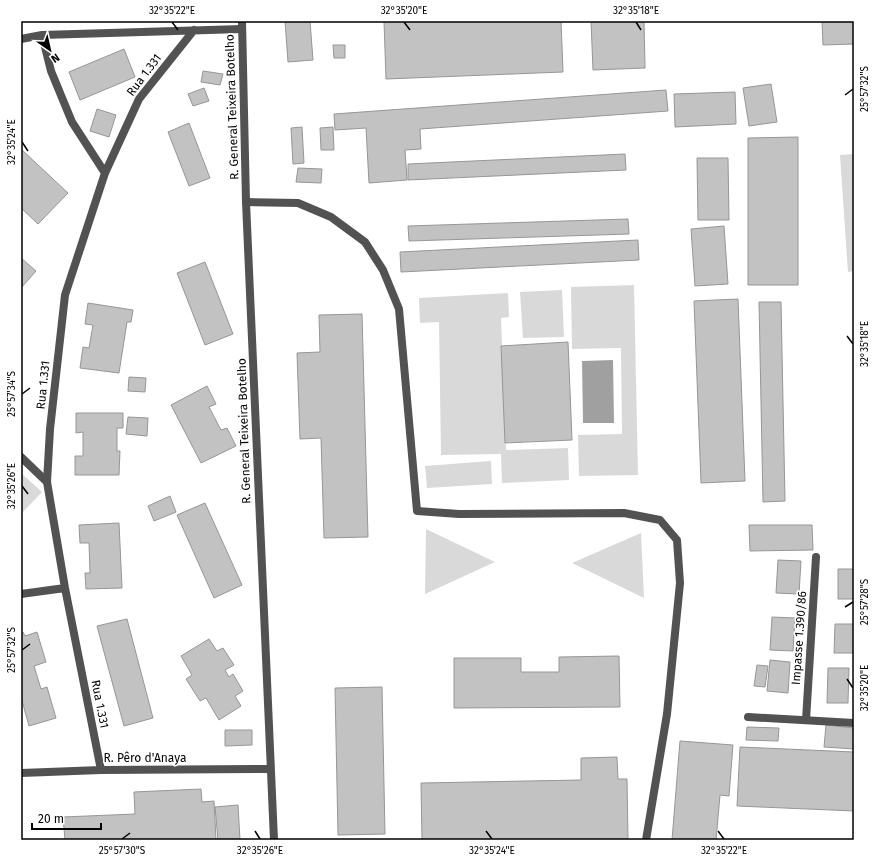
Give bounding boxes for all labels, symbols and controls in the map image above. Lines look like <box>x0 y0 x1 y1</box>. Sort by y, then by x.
text: 32°35'22"E <box>149 5 195 17</box>
text: 32°35'20"E <box>381 5 427 17</box>
text: 32°35'18"E <box>613 5 659 17</box>
north arrow <box>30 30 70 70</box>
street label: R. General Teixeira Botelho <box>222 34 242 180</box>
text: N <box>49 50 62 65</box>
street label: Rua 1.331 <box>124 51 164 99</box>
text: 25°57'32"S <box>859 66 871 112</box>
text: 32°35'24"E <box>6 119 18 165</box>
text: 32°35'18"E <box>859 321 871 367</box>
street label: R. General Teixeira Botelho <box>234 358 254 504</box>
street label: Rua 1.331 <box>33 360 53 410</box>
text: 25°57'34"S <box>6 371 18 417</box>
text: 32°35'26"E <box>6 463 18 509</box>
text: 25°57'28"S <box>859 578 871 625</box>
street label: Impasse 1.390/86 <box>789 591 809 685</box>
text: 25°57'32"S <box>6 627 18 673</box>
text: 32°35'20"E <box>859 665 871 711</box>
street label: Rua 1.331 <box>88 679 112 729</box>
street label: R. Pêro d'Anaya <box>104 751 186 765</box>
scale bar <box>32 805 101 831</box>
text: 20 m <box>38 812 64 826</box>
text: 25°57'30"S <box>99 845 146 857</box>
text: 32°35'26"E <box>237 845 283 857</box>
text: 32°35'24"E <box>469 845 515 857</box>
text: 32°35'22"E <box>701 845 747 857</box>

